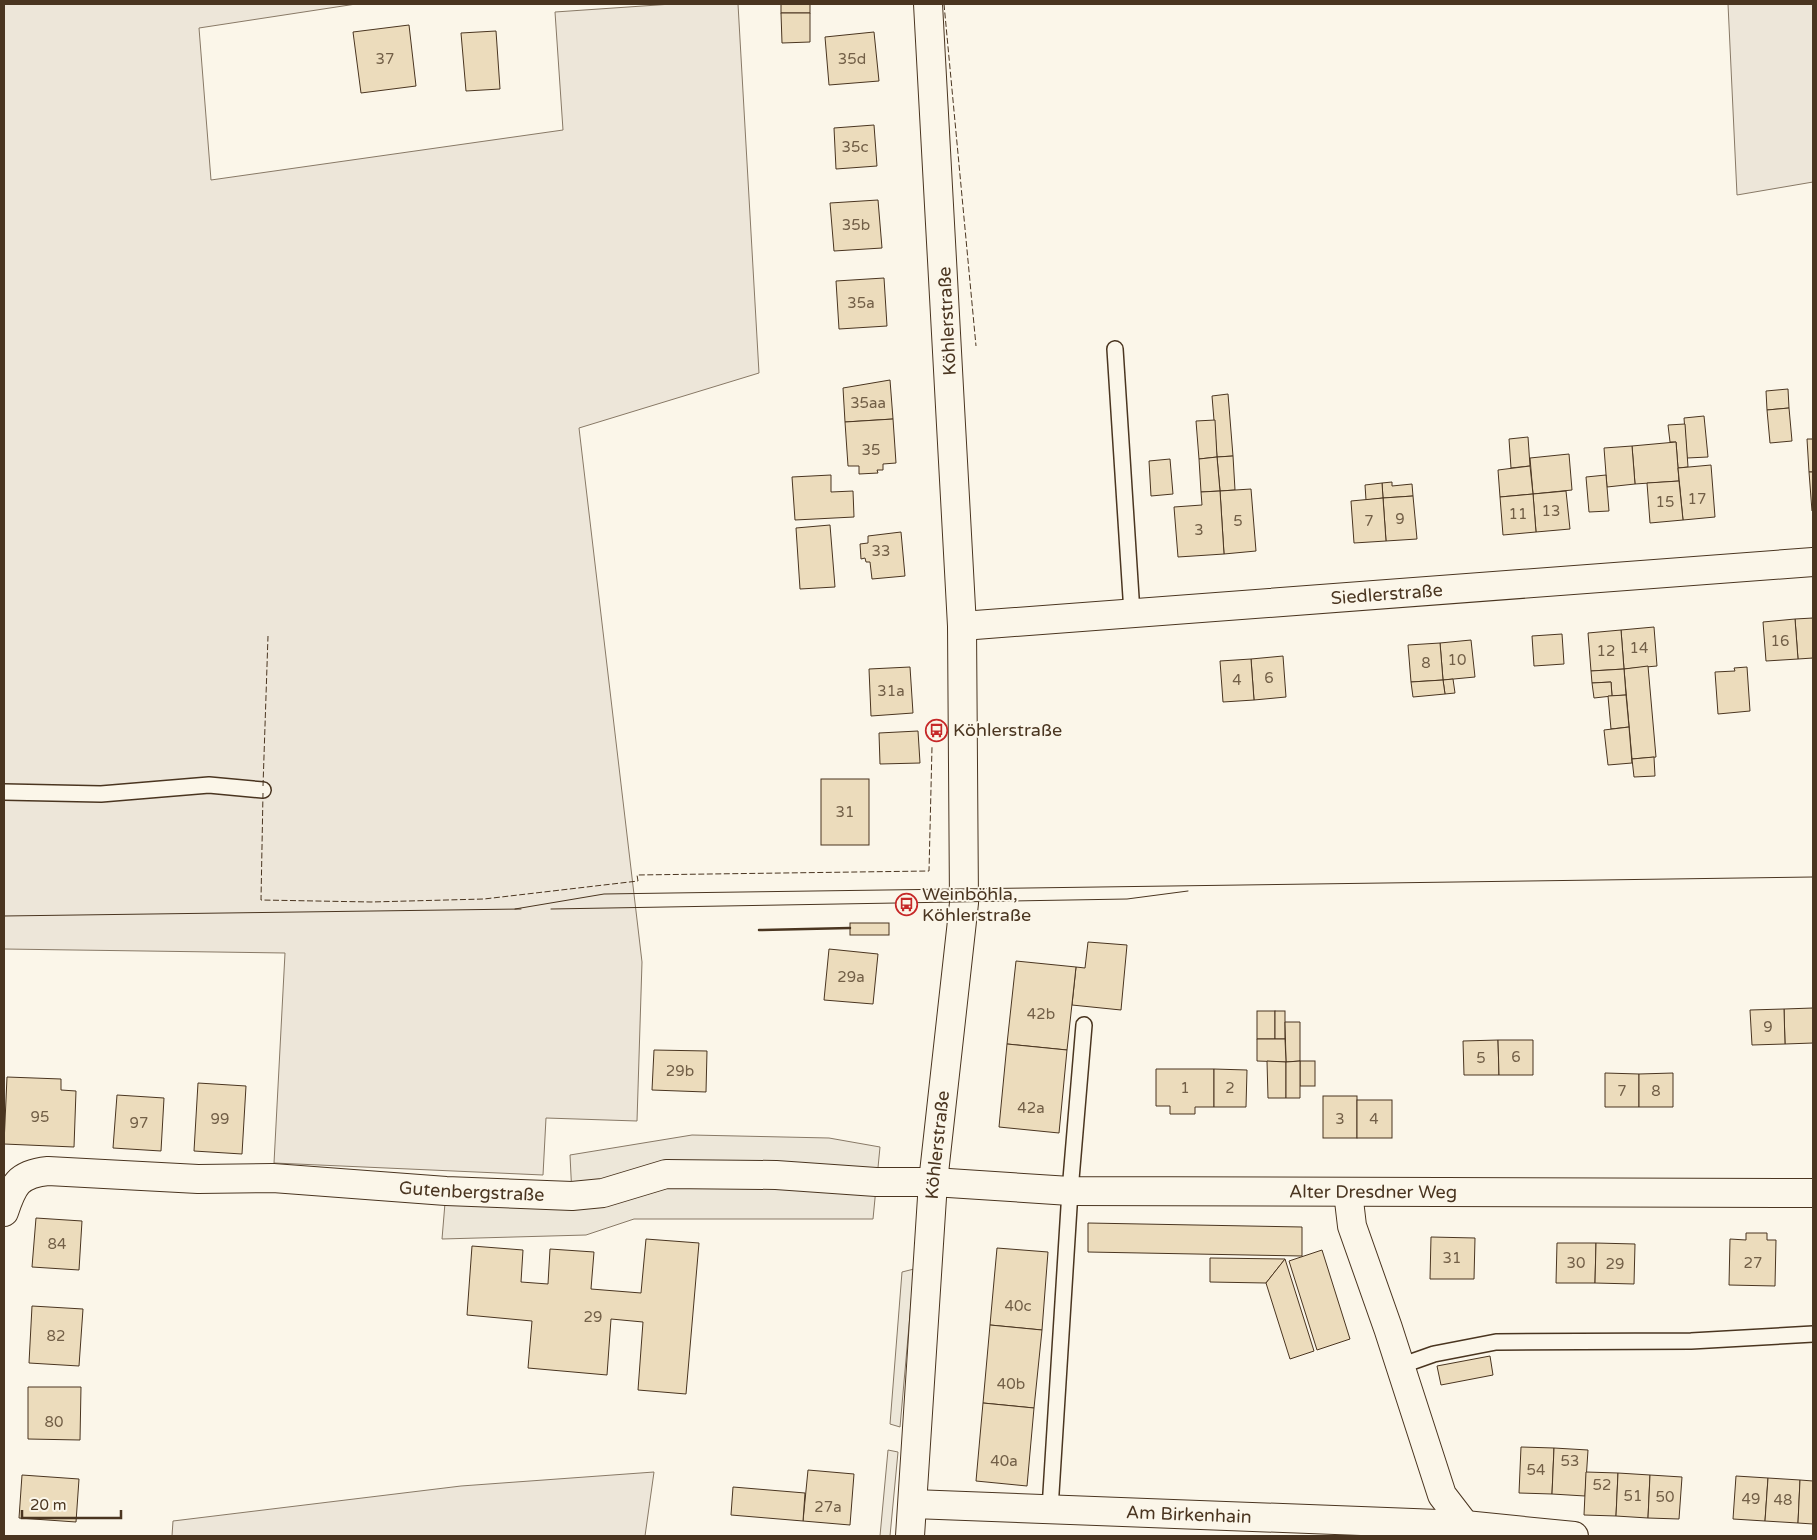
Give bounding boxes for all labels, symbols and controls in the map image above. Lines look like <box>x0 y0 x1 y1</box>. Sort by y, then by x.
house number: 37 <box>376 50 394 68</box>
house number: 35d <box>838 50 866 68</box>
house number: 35c <box>842 138 868 156</box>
house number: 35b <box>842 216 870 234</box>
street label: Köhlerstraße <box>933 266 961 376</box>
house number: 35a <box>847 294 875 312</box>
house number: 35aa <box>850 394 886 412</box>
house number: 35 <box>862 441 880 459</box>
house number: 17 <box>1688 490 1706 508</box>
house number: 15 <box>1656 493 1674 511</box>
house number: 13 <box>1542 502 1560 520</box>
house number: 11 <box>1509 505 1527 523</box>
house number: 9 <box>1395 510 1405 528</box>
house number: 5 <box>1233 512 1243 530</box>
house number: 7 <box>1364 512 1374 530</box>
house number: 3 <box>1194 521 1204 539</box>
house number: 33 <box>872 542 890 560</box>
street label: Siedlerstraße <box>1330 579 1444 609</box>
house number: 16 <box>1771 632 1789 650</box>
house number: 14 <box>1630 639 1648 657</box>
house number: 12 <box>1597 642 1615 660</box>
house number: 10 <box>1448 651 1466 669</box>
house number: 8 <box>1421 654 1431 672</box>
house number: 6 <box>1264 669 1274 687</box>
house number: 4 <box>1232 671 1242 689</box>
house number: 31a <box>877 682 905 700</box>
bus stop icon: Köhlerstraße <box>925 718 949 742</box>
place label: Köhlerstraße <box>953 719 1062 741</box>
house number: 31 <box>836 803 854 821</box>
place label: Weinböhla, Köhlerstraße <box>922 883 1031 926</box>
bus stop icon: Weinböhla, Köhlerstraße <box>894 892 918 916</box>
house number: 29a <box>837 968 865 986</box>
house number: 42b <box>1027 1005 1055 1023</box>
house number: 9 <box>1763 1018 1773 1036</box>
house number: 6 <box>1511 1048 1521 1066</box>
house number: 5 <box>1476 1049 1486 1067</box>
house number: 29b <box>666 1062 694 1080</box>
house number: 1 <box>1180 1079 1190 1097</box>
house number: 2 <box>1225 1079 1235 1097</box>
house number: 7 <box>1617 1082 1627 1100</box>
house number: 8 <box>1651 1082 1661 1100</box>
street label: Köhlerstraße <box>921 1089 954 1200</box>
house number: 42a <box>1017 1099 1045 1117</box>
house number: 95 <box>31 1108 49 1126</box>
house number: 99 <box>211 1110 229 1128</box>
house number: 3 <box>1335 1110 1345 1128</box>
house number: 4 <box>1369 1110 1379 1128</box>
house number: 97 <box>130 1114 148 1132</box>
street label: Gutenbergstraße <box>398 1176 545 1206</box>
street label: Alter Dresdner Weg <box>1289 1181 1457 1203</box>
house number: 84 <box>48 1235 66 1253</box>
house number: 31 <box>1443 1249 1461 1267</box>
house number: 30 <box>1567 1254 1585 1272</box>
house number: 27 <box>1744 1254 1762 1272</box>
house number: 29 <box>1606 1255 1624 1273</box>
house number: 40c <box>1005 1297 1031 1315</box>
house number: 29 <box>584 1308 602 1326</box>
house number: 82 <box>47 1327 65 1345</box>
house number: 40b <box>997 1375 1025 1393</box>
house number: 80 <box>45 1413 63 1431</box>
house number: 40a <box>990 1452 1018 1470</box>
house number: 53 <box>1561 1452 1579 1470</box>
house number: 54 <box>1527 1461 1545 1479</box>
house number: 52 <box>1593 1476 1611 1494</box>
house number: 51 <box>1624 1487 1642 1505</box>
scale bar <box>22 1488 121 1520</box>
house number: 50 <box>1656 1488 1674 1506</box>
house number: 49 <box>1742 1490 1760 1508</box>
house number: 48 <box>1774 1491 1792 1509</box>
text: 20 m <box>30 1496 67 1514</box>
house number: 27a <box>814 1498 842 1516</box>
street label: Am Birkenhain <box>1126 1501 1252 1528</box>

